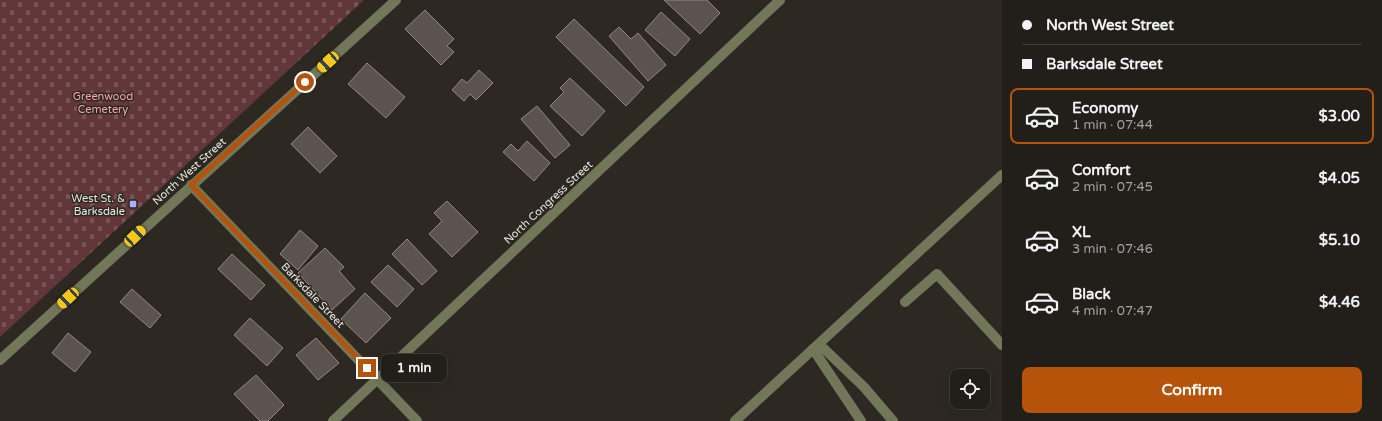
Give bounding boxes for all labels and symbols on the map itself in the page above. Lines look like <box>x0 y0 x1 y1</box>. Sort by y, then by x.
car <box>315 50 341 74</box>
route start <box>296 73 314 91</box>
park label: Greenwood Cemetery <box>73 90 133 116</box>
street label: North West Street <box>150 135 229 208</box>
street label: North Congress Street <box>501 158 595 247</box>
place label: West St. & Barksdale <box>71 192 125 218</box>
marker: West St. & Barksdale <box>128 199 138 209</box>
car <box>122 223 148 249</box>
street label: Barksdale Street <box>278 260 347 331</box>
car <box>55 285 81 311</box>
callout: 1 min <box>381 354 447 382</box>
route end <box>358 359 376 377</box>

